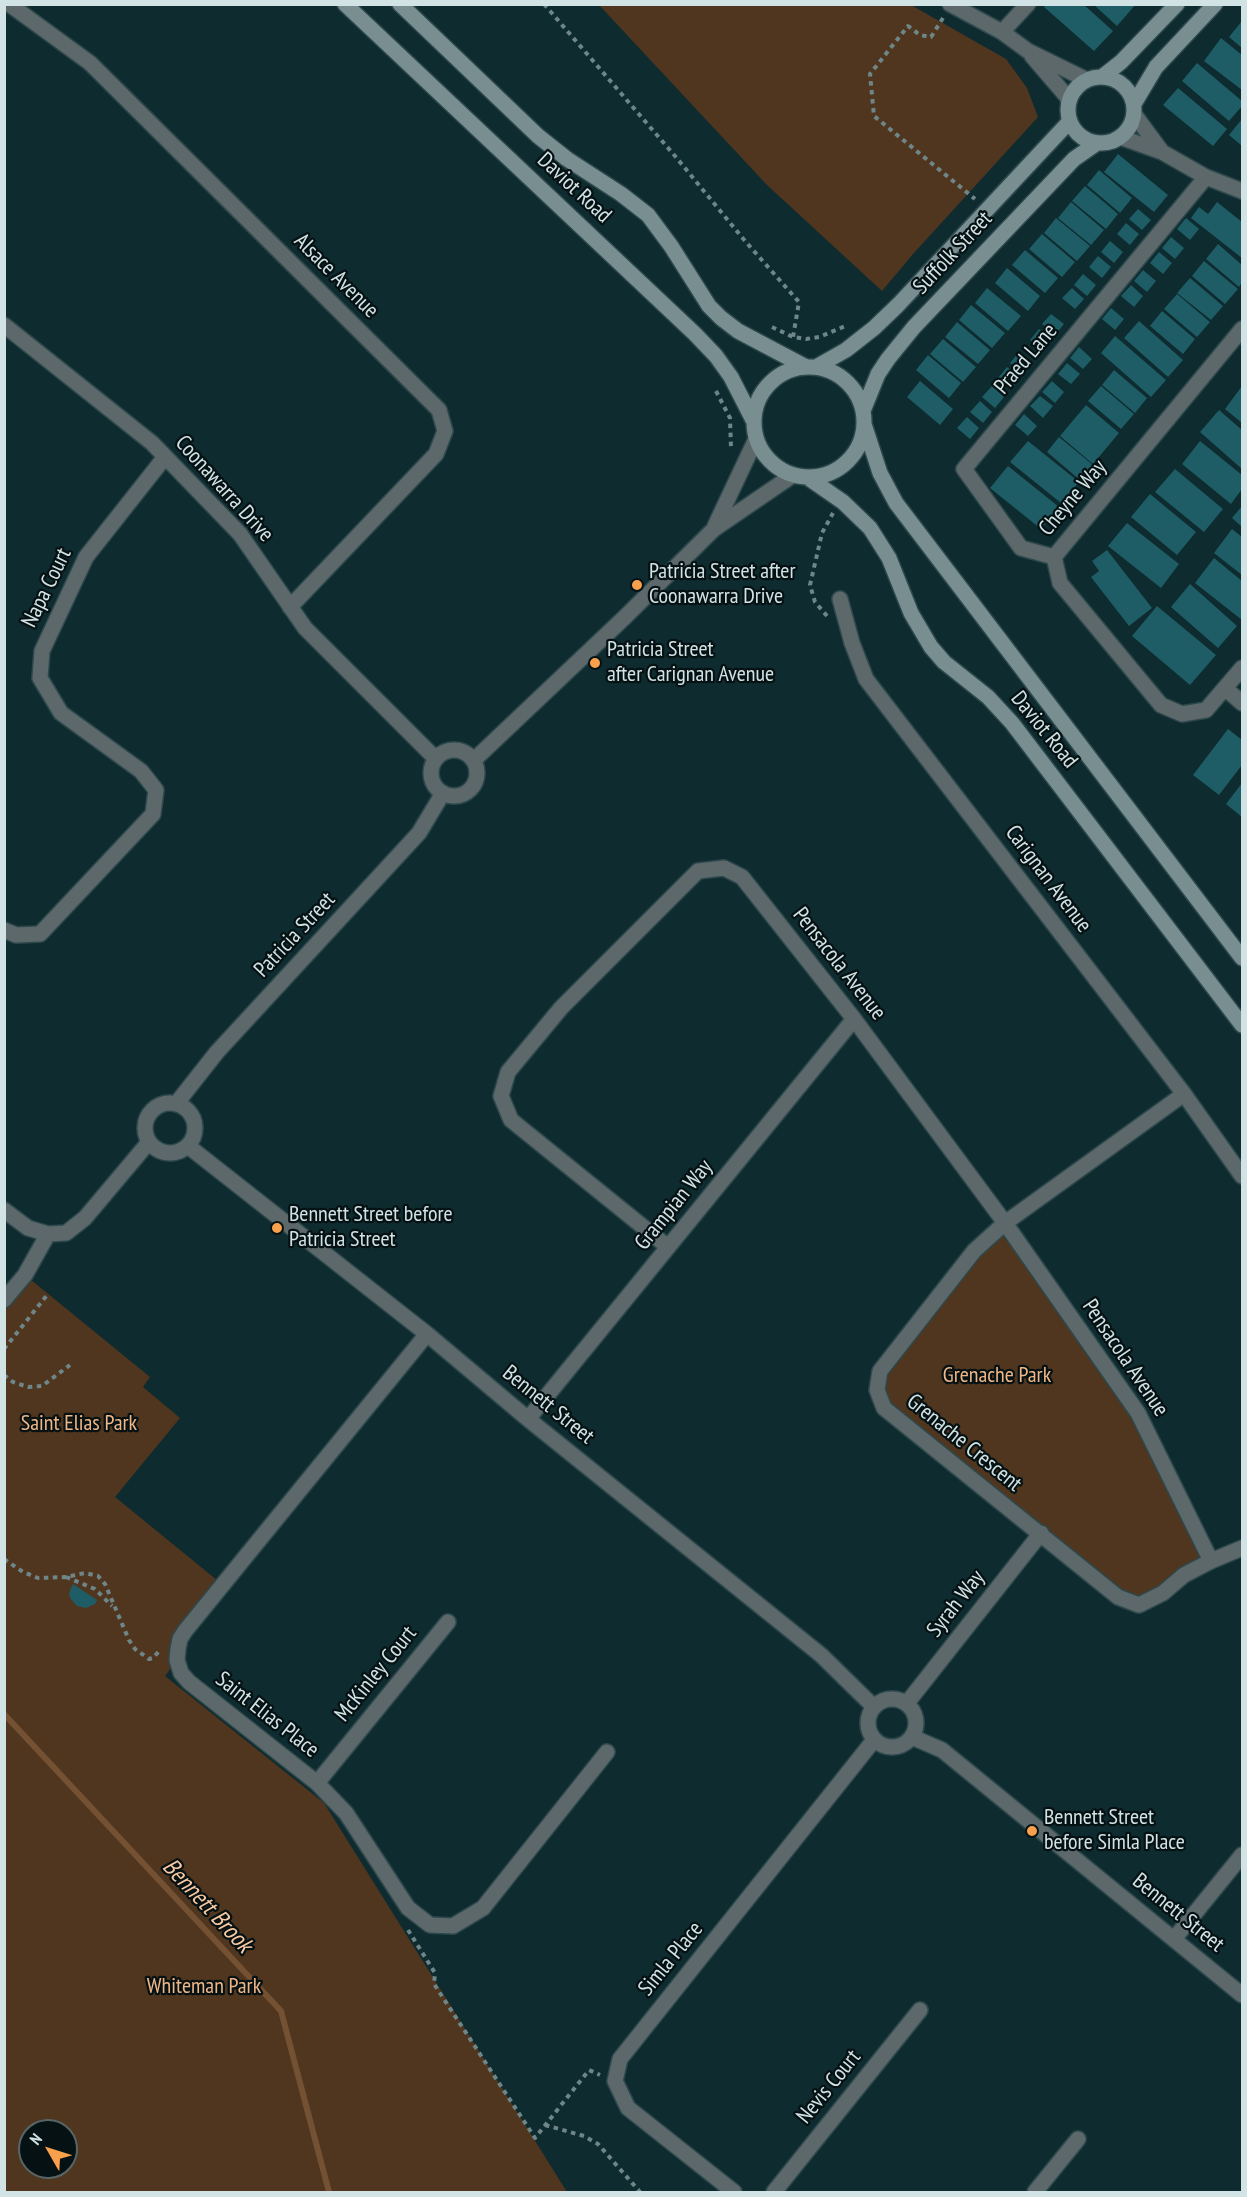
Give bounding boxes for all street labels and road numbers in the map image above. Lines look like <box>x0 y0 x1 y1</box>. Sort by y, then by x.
street label: Daviot Road <box>532 147 616 229</box>
street label: Suffolk Street <box>908 206 998 300</box>
street label: Alsace Avenue <box>288 228 384 324</box>
street label: Praed Lane <box>989 318 1063 400</box>
street label: Coonawarra Drive <box>169 430 279 548</box>
street label: Cheyne Way <box>1034 455 1112 541</box>
street label: Napa Court <box>17 544 77 632</box>
street label: Daviot Road <box>1005 686 1083 774</box>
street label: Carignan Avenue <box>999 820 1097 938</box>
street label: Patricia Street <box>249 887 341 983</box>
street label: Pensacola Avenue <box>787 903 891 1025</box>
street label: Grampian Way <box>630 1155 718 1255</box>
street label: Pensacola Avenue <box>1076 1294 1174 1422</box>
street label: Bennett Street <box>497 1360 599 1450</box>
street label: Grenache Crescent <box>901 1389 1027 1497</box>
street label: Syrah Way <box>922 1565 990 1643</box>
street label: McKinley Court <box>330 1621 422 1727</box>
street label: Saint Elias Place <box>210 1666 324 1764</box>
street label: Bennett Street <box>1127 1868 1229 1958</box>
street label: Simla Place <box>633 1917 709 2001</box>
street label: Nevis Court <box>791 2045 867 2129</box>

